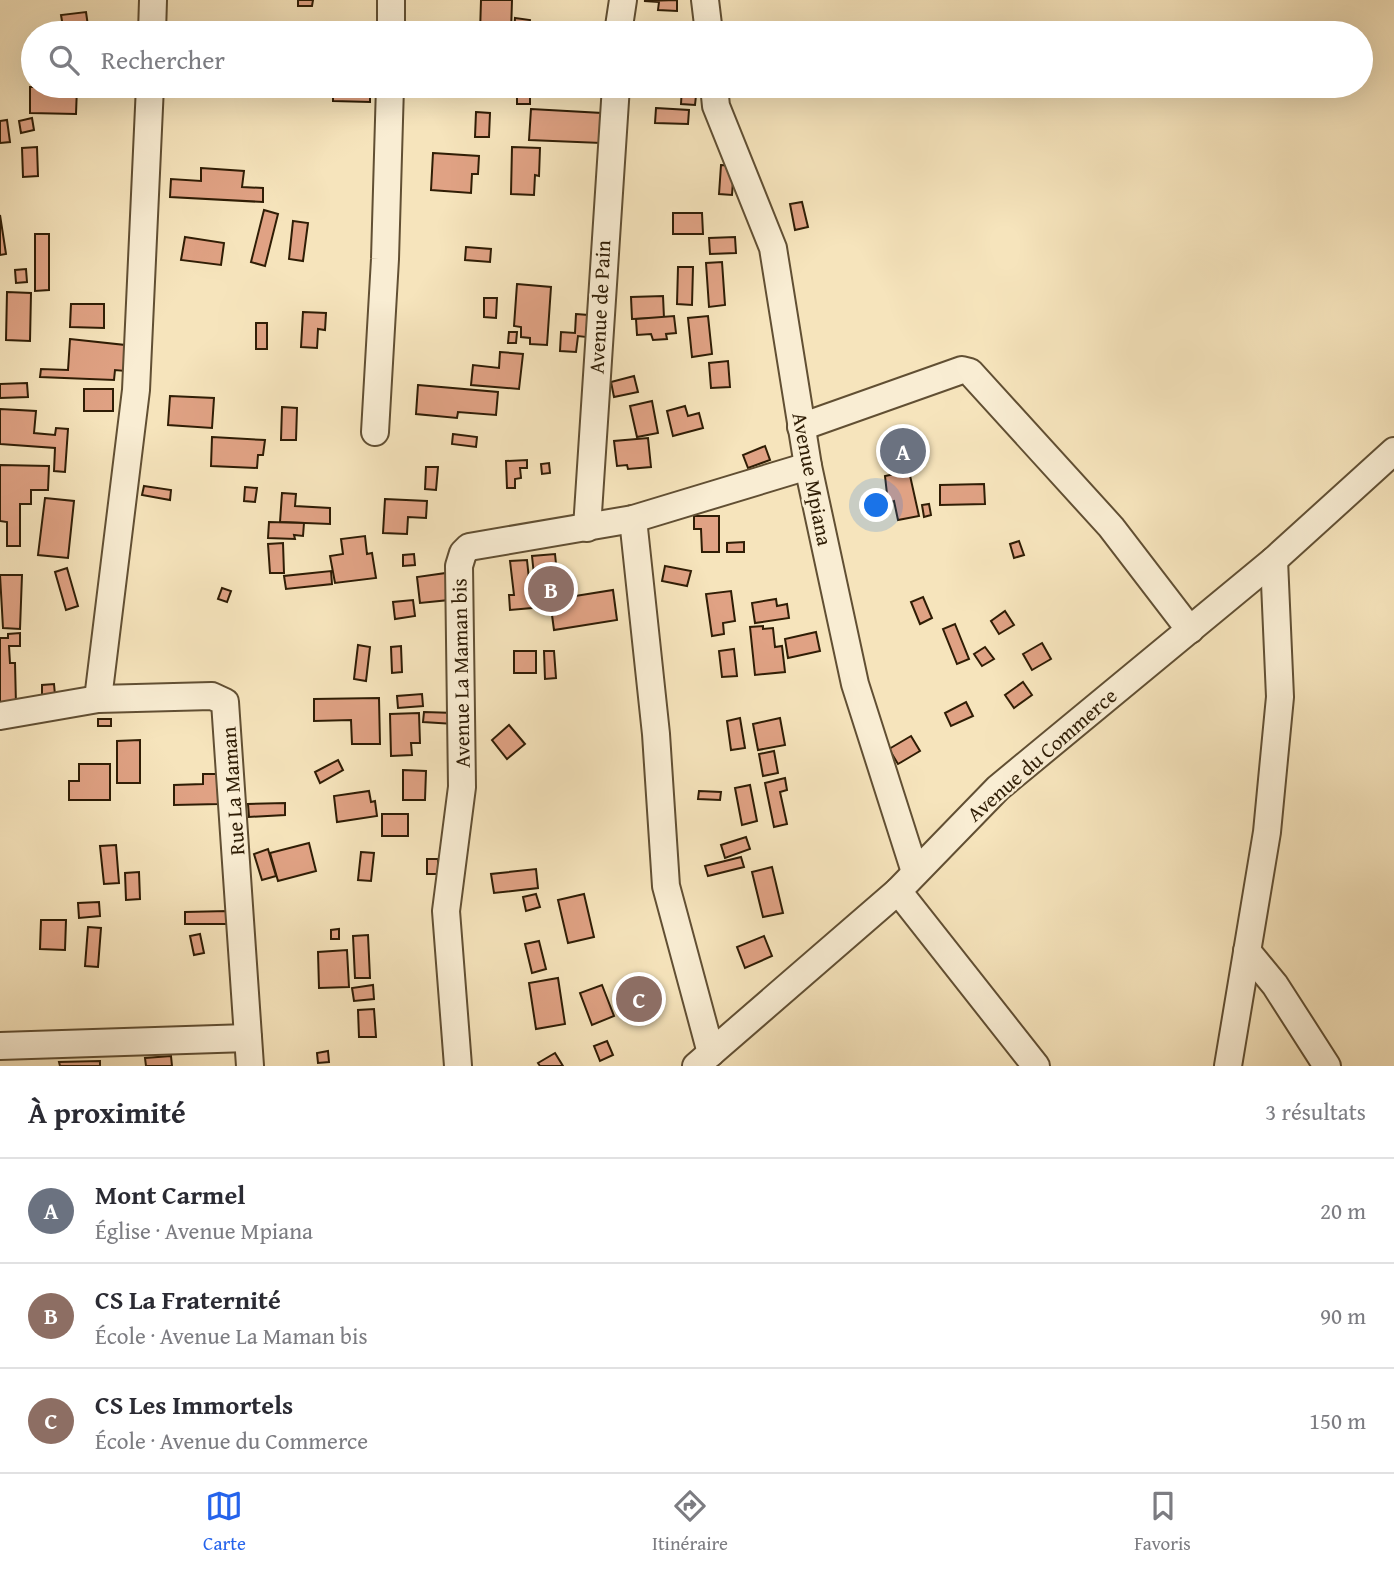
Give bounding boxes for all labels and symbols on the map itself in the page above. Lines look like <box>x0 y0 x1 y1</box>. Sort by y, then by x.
street label: Avenue de Pain <box>581 239 618 375</box>
street label: Avenue Mpiana <box>784 410 841 548</box>
pin: A <box>880 425 926 477</box>
your location <box>859 488 893 522</box>
pin: B <box>528 563 574 615</box>
street label: Avenue La Maman bis <box>443 578 478 768</box>
street label: Avenue du Commerce <box>960 680 1124 829</box>
street label: Rue La Maman <box>213 726 252 856</box>
pin: C <box>616 973 662 1025</box>

